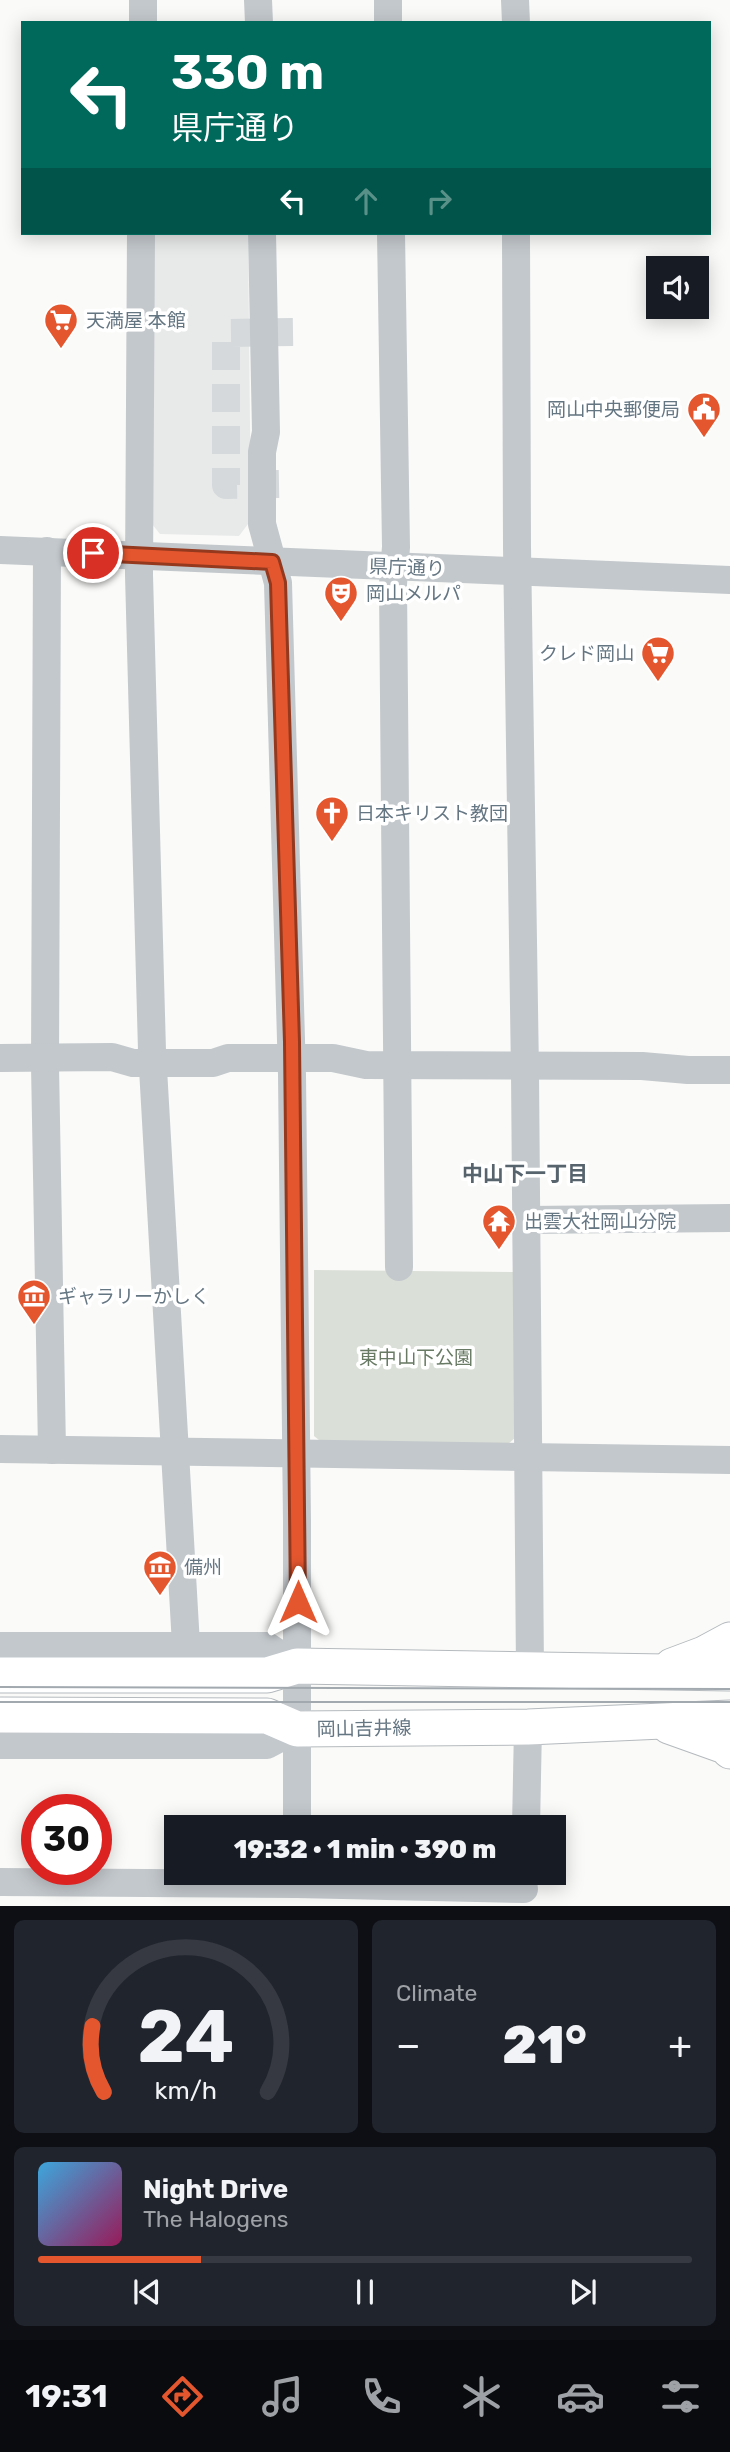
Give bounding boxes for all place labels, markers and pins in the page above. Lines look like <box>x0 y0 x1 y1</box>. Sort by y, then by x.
supermarket icon: 天満屋 本館 <box>42 301 80 350</box>
place label: 天満屋 本館 <box>86 309 186 332</box>
public building icon: 岡山中央郵便局 <box>685 390 723 439</box>
place label: 岡山中央郵便局 <box>547 398 680 421</box>
pin <box>63 523 123 583</box>
theatre icon: 岡山メルパ <box>322 574 360 623</box>
place label: 岡山メルパ <box>366 582 461 605</box>
supermarket icon: クレド岡山 <box>639 634 677 683</box>
place label: クレド岡山 <box>539 642 634 665</box>
church icon: 日本キリスト教団 <box>313 794 351 843</box>
place label: 日本キリスト教団 <box>356 802 508 825</box>
temple icon: 出雲大社岡山分院 <box>480 1202 518 1251</box>
place label: 出雲大社岡山分院 <box>524 1210 676 1233</box>
museum icon: ギャラリーかしく <box>15 1277 53 1326</box>
place label: ギャラリーかしく <box>58 1285 210 1308</box>
museum icon: 備州 <box>141 1548 179 1597</box>
place label: 備州 <box>184 1556 222 1579</box>

